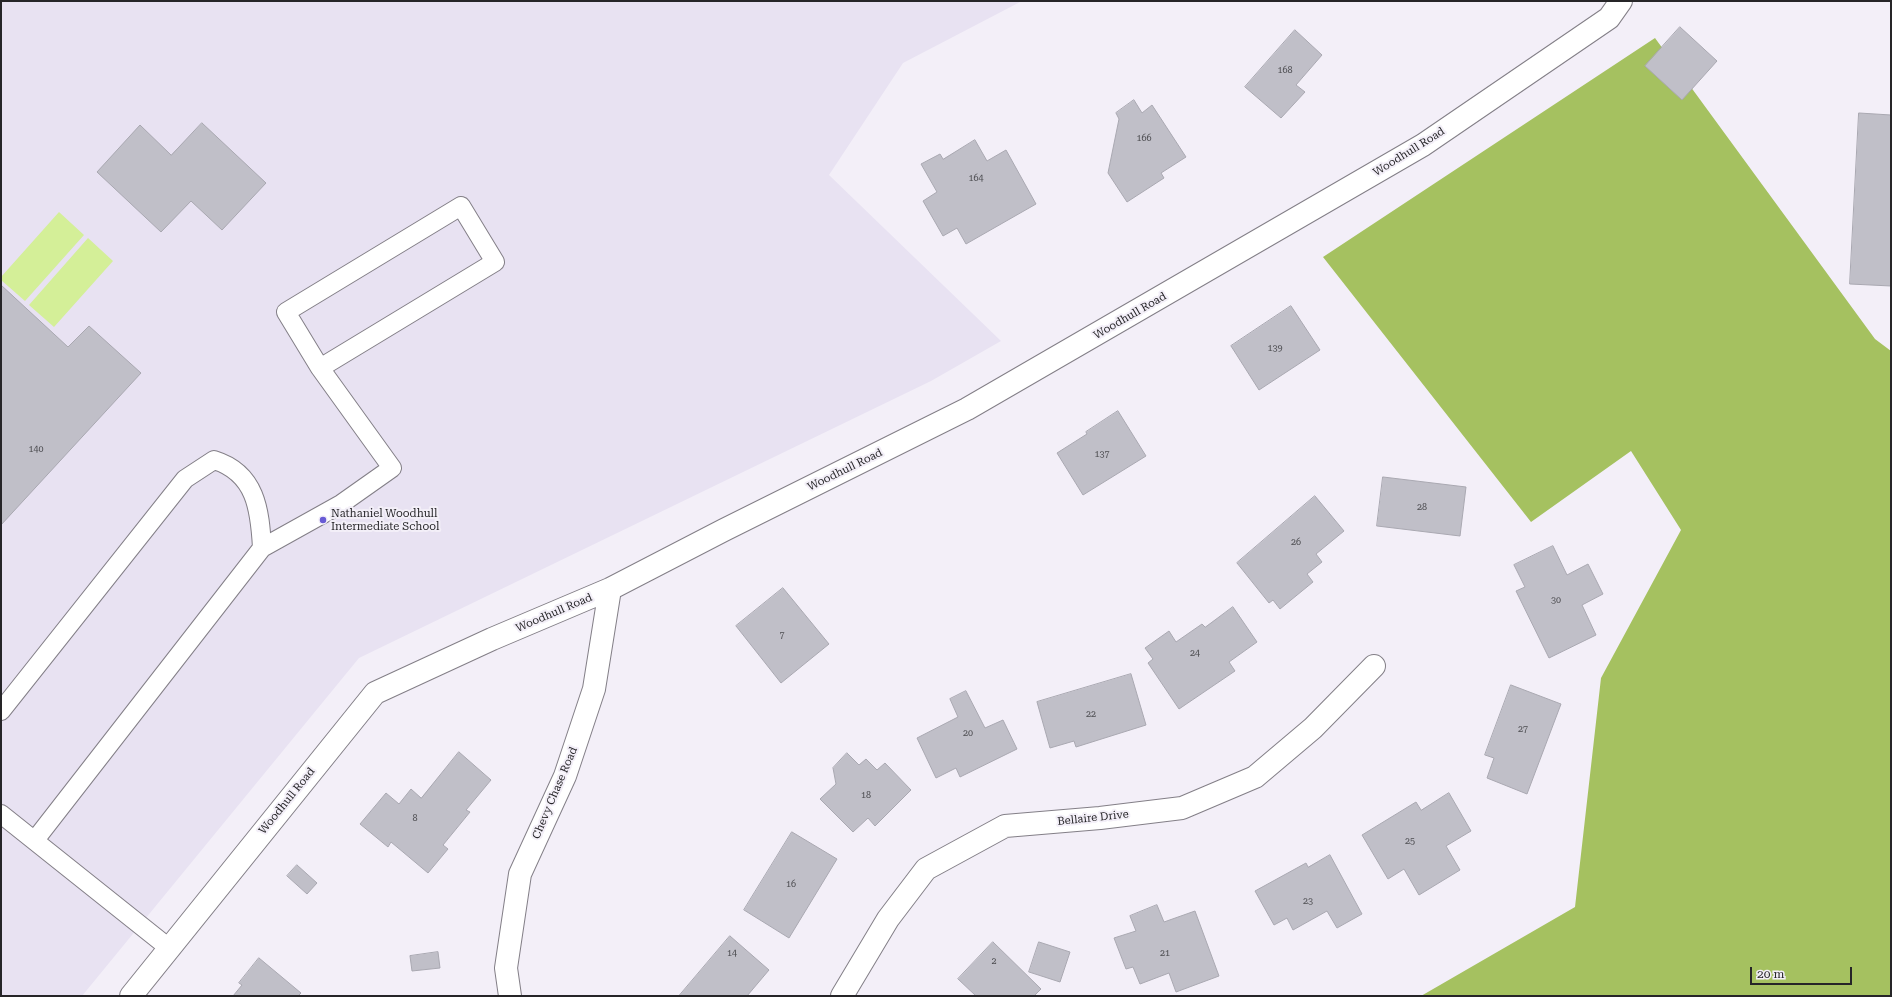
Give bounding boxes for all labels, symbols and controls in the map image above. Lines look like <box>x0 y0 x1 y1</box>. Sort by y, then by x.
house number: 168 <box>1277 65 1293 75</box>
street label: Woodhull Road <box>1371 125 1447 179</box>
house number: 166 <box>1136 133 1152 143</box>
house number: 164 <box>968 173 984 183</box>
street label: Woodhull Road <box>1091 290 1169 342</box>
house number: 139 <box>1267 343 1283 353</box>
house number: 140 <box>28 444 44 454</box>
street label: Woodhull Road <box>805 446 885 494</box>
house number: 137 <box>1094 449 1110 459</box>
house number: 28 <box>1417 502 1427 512</box>
place label: Nathaniel Woodhull Intermediate School <box>331 507 439 533</box>
marker: Nathaniel Woodhull Intermediate School <box>318 515 328 525</box>
house number: 26 <box>1291 537 1301 547</box>
street label: Woodhull Road <box>514 591 594 635</box>
house number: 30 <box>1551 595 1561 605</box>
house number: 7 <box>779 630 785 640</box>
house number: 24 <box>1190 648 1200 658</box>
house number: 22 <box>1086 709 1096 719</box>
house number: 27 <box>1518 724 1528 734</box>
house number: 20 <box>963 728 973 738</box>
street label: Chevy Chase Road <box>530 745 580 841</box>
street label: Woodhull Road <box>256 765 318 837</box>
house number: 18 <box>861 790 871 800</box>
street label: Bellaire Drive <box>1057 808 1129 828</box>
house number: 8 <box>412 813 418 823</box>
house number: 25 <box>1405 836 1415 846</box>
house number: 16 <box>786 879 796 889</box>
house number: 23 <box>1303 896 1313 906</box>
house number: 14 <box>727 948 737 958</box>
house number: 21 <box>1160 948 1170 958</box>
house number: 2 <box>991 956 997 966</box>
scale bar <box>1752 959 1854 985</box>
text: 20 m <box>1757 967 1784 981</box>

